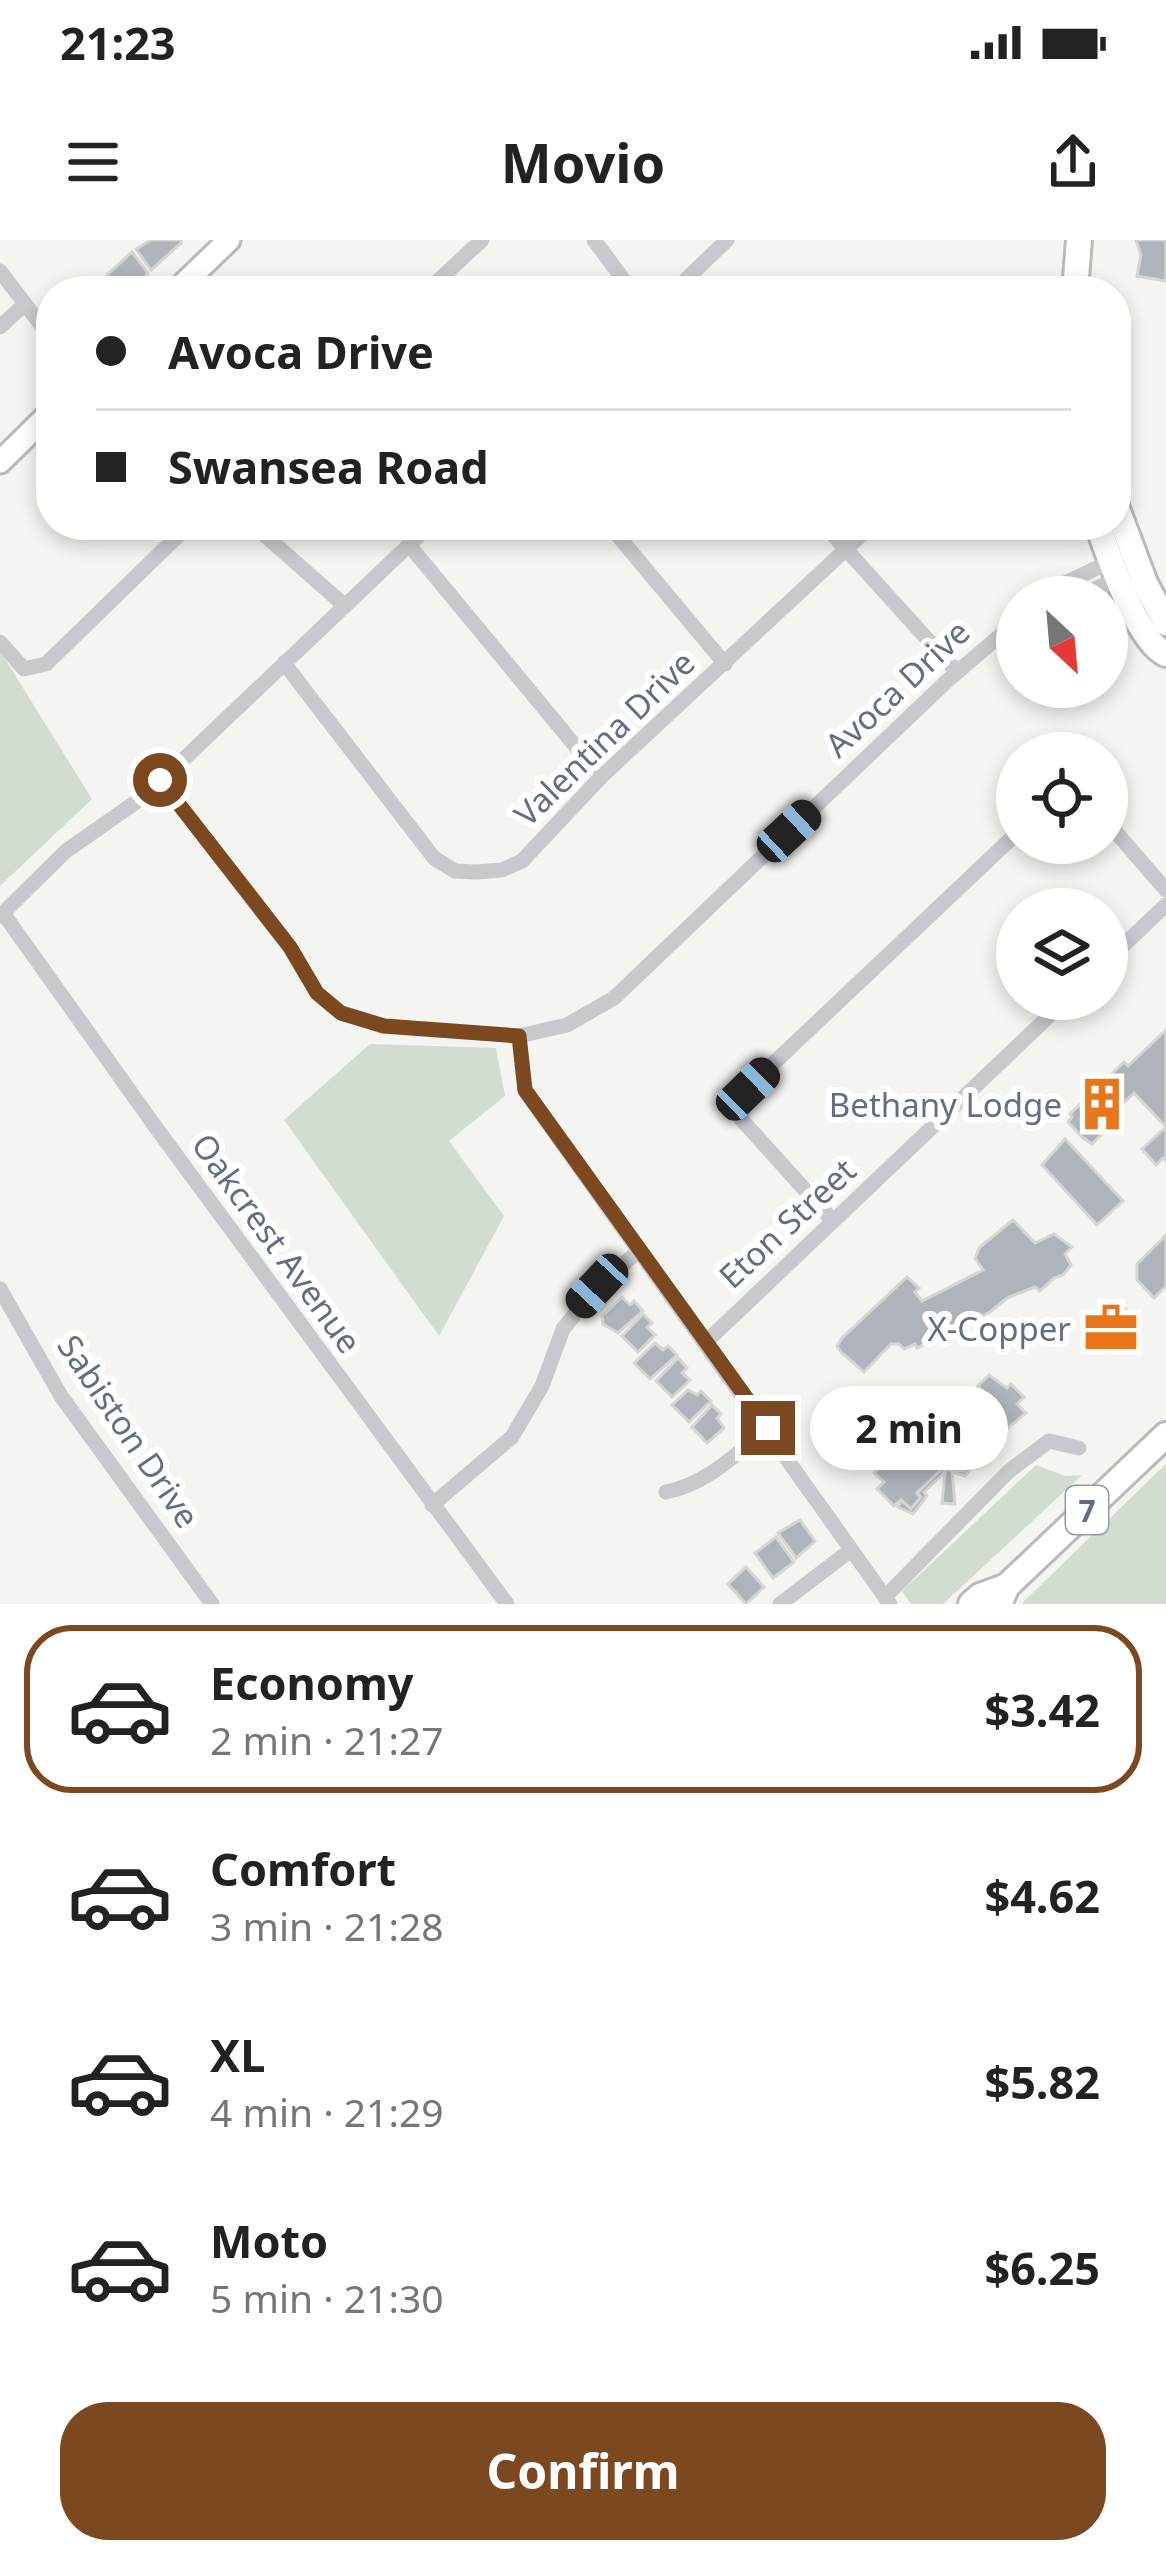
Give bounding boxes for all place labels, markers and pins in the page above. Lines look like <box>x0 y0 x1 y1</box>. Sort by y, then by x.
building icon: Bethany Lodge <box>1073 1075 1131 1133</box>
place label: Bethany Lodge <box>829 1082 1062 1127</box>
office icon: X-Copper <box>1082 1299 1140 1357</box>
place label: X-Copper <box>927 1306 1071 1351</box>

